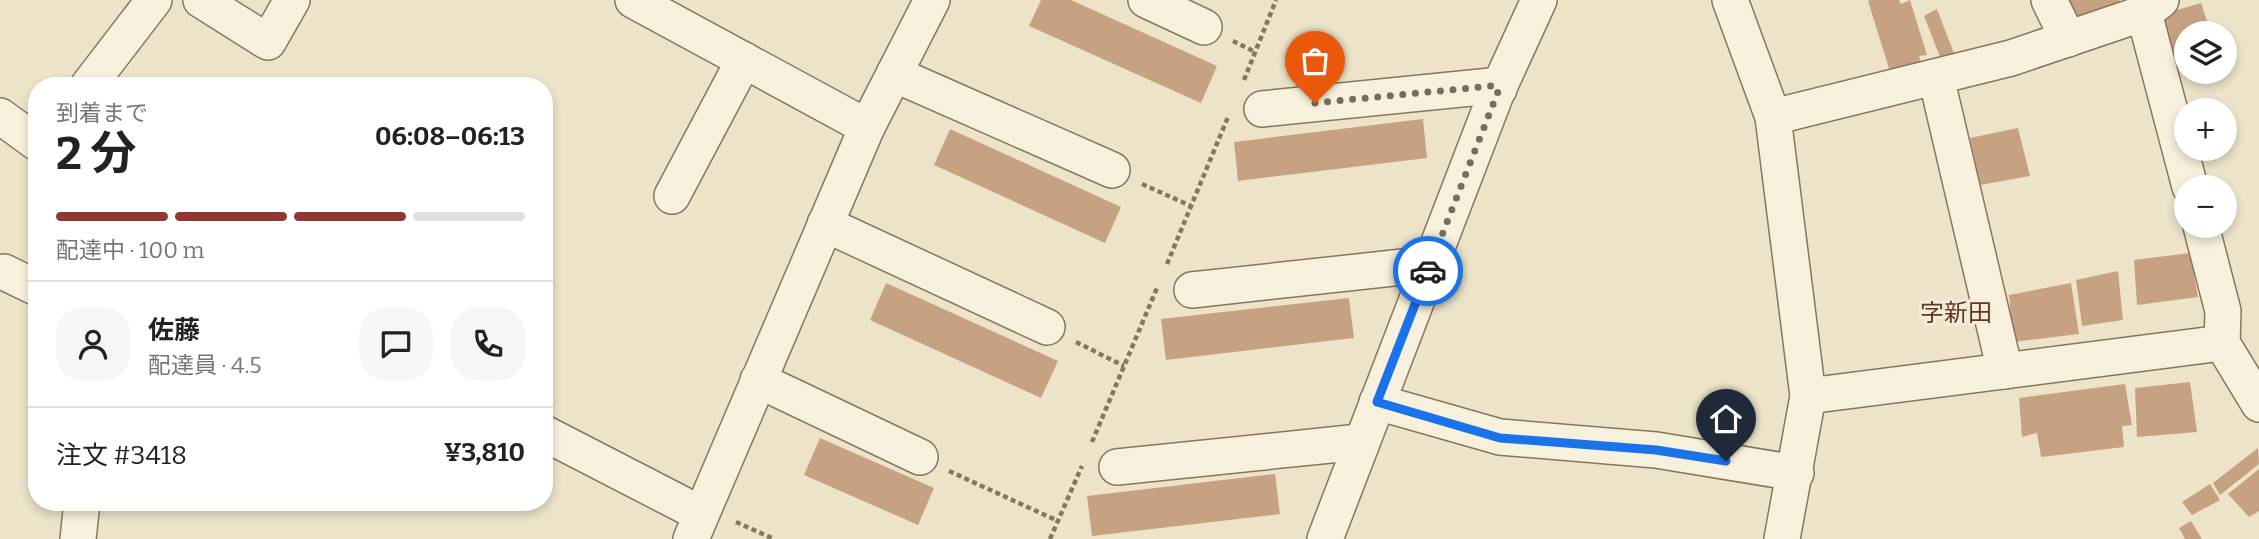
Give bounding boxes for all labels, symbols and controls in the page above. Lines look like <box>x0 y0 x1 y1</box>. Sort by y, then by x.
map controls <box>2174 21 2237 238</box>
button: layers <box>2174 21 2237 84</box>
pin <box>1285 31 1345 103</box>
icon: bag <box>1296 42 1334 80</box>
button: + <box>2174 98 2237 161</box>
text: 到着まで <box>56 99 148 127</box>
text: 06:08–06:13 <box>375 121 525 152</box>
text: 2 分 <box>56 126 136 181</box>
button: − <box>2174 175 2237 238</box>
text: 配達中 · 100 m <box>56 236 204 264</box>
courier <box>1393 236 1463 306</box>
icon: car <box>1409 252 1447 290</box>
district label: 字新田 <box>1920 299 1992 327</box>
button: person <box>56 307 130 381</box>
button: chat <box>359 307 433 381</box>
button: phone <box>451 307 525 381</box>
text: 佐藤 <box>148 315 200 346</box>
text: 配達員 · 4.5 <box>148 351 262 379</box>
pin <box>1696 389 1756 461</box>
icon: home <box>1707 400 1745 438</box>
text: ¥3,810 <box>444 437 525 468</box>
text: 注文 #3418 <box>56 440 187 471</box>

